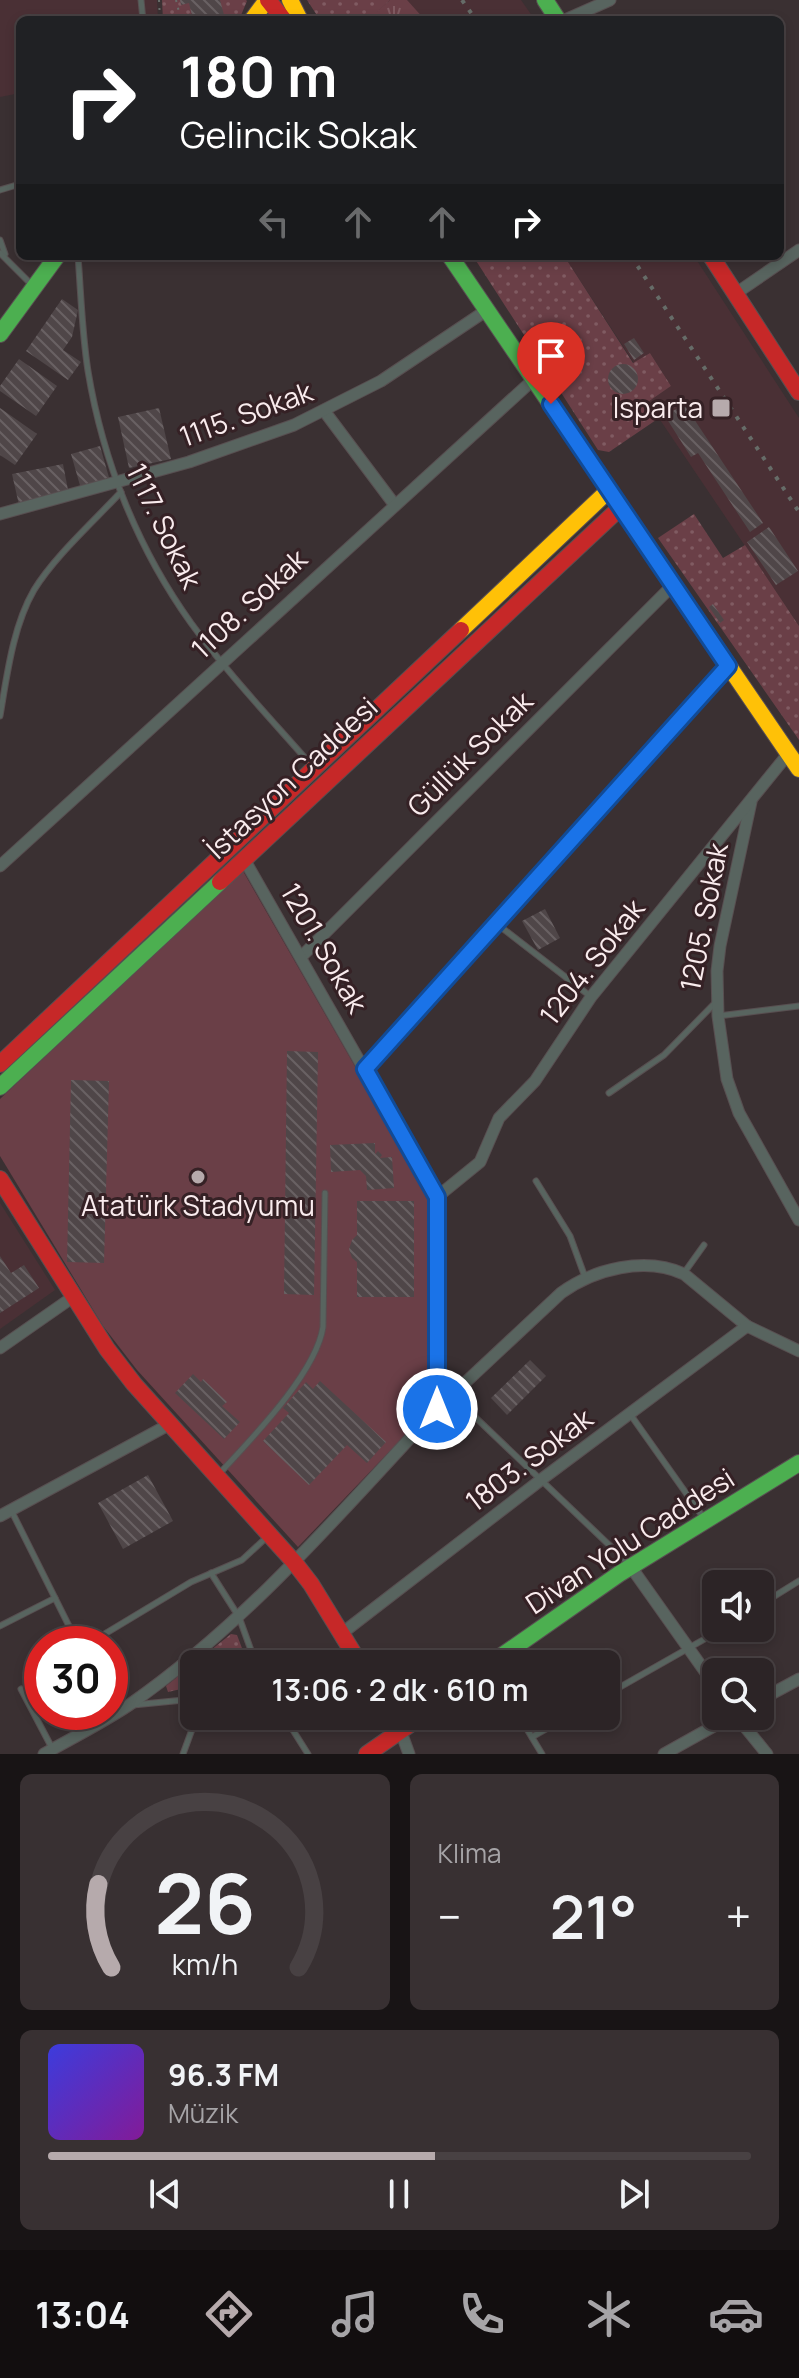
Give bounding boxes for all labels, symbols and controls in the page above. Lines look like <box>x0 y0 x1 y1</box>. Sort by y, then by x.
text: 180 m <box>180 37 337 114</box>
icon: right <box>48 48 152 152</box>
text: Gelincik Sokak <box>180 110 417 159</box>
icon: left <box>252 200 296 244</box>
icon: ahead <box>336 200 380 244</box>
icon: ahead <box>420 200 464 244</box>
icon: right <box>504 200 548 244</box>
pin <box>517 322 585 404</box>
icon: arrive <box>529 334 573 378</box>
street label: 1115. Sokak <box>174 371 318 455</box>
place label: Isparta <box>613 388 703 426</box>
marker: Isparta <box>710 397 732 419</box>
street label: 1117. Sokak <box>118 457 212 595</box>
street label: 1108. Sokak <box>182 539 315 667</box>
street label: Güllük Sokak <box>398 682 541 824</box>
street label: İstasyon Caddesi <box>197 688 385 867</box>
street label: 1205. Sokak <box>670 838 736 994</box>
street label: 1201. Sokak <box>273 876 378 1020</box>
street label: 1204. Sokak <box>530 890 653 1032</box>
marker: Atatürk Stadyumu <box>189 1168 207 1186</box>
place label: Atatürk Stadyumu <box>81 1186 315 1224</box>
position arrow <box>395 1367 479 1451</box>
street label: 1803. Sokak <box>457 1398 600 1519</box>
street label: Divan Yolu Caddesi <box>518 1458 741 1622</box>
map controls <box>702 1570 774 1730</box>
button: sound <box>702 1570 774 1642</box>
speed limit sign: 30 <box>24 1626 128 1730</box>
button: search <box>702 1658 774 1730</box>
text: 13:06 · 2 dk · 610 m <box>272 1669 528 1710</box>
text: Klima <box>438 1835 502 1871</box>
text: 26 <box>154 1845 255 1959</box>
text: 21° <box>550 1875 637 1957</box>
text: − <box>438 1886 461 1946</box>
text: + <box>726 1886 751 1946</box>
text: km/h <box>172 1945 238 1984</box>
text: 96.3 FM <box>168 2054 279 2095</box>
text: Müzik <box>168 2095 238 2131</box>
icon: previous <box>143 2172 187 2216</box>
icon: pause <box>377 2172 421 2216</box>
icon: next <box>612 2172 656 2216</box>
icon: directions <box>201 2286 257 2342</box>
icon: music <box>327 2286 383 2342</box>
icon: phone <box>454 2286 510 2342</box>
icon: climate <box>581 2286 637 2342</box>
icon: car <box>708 2286 764 2342</box>
text: 13:04 <box>35 2290 130 2339</box>

